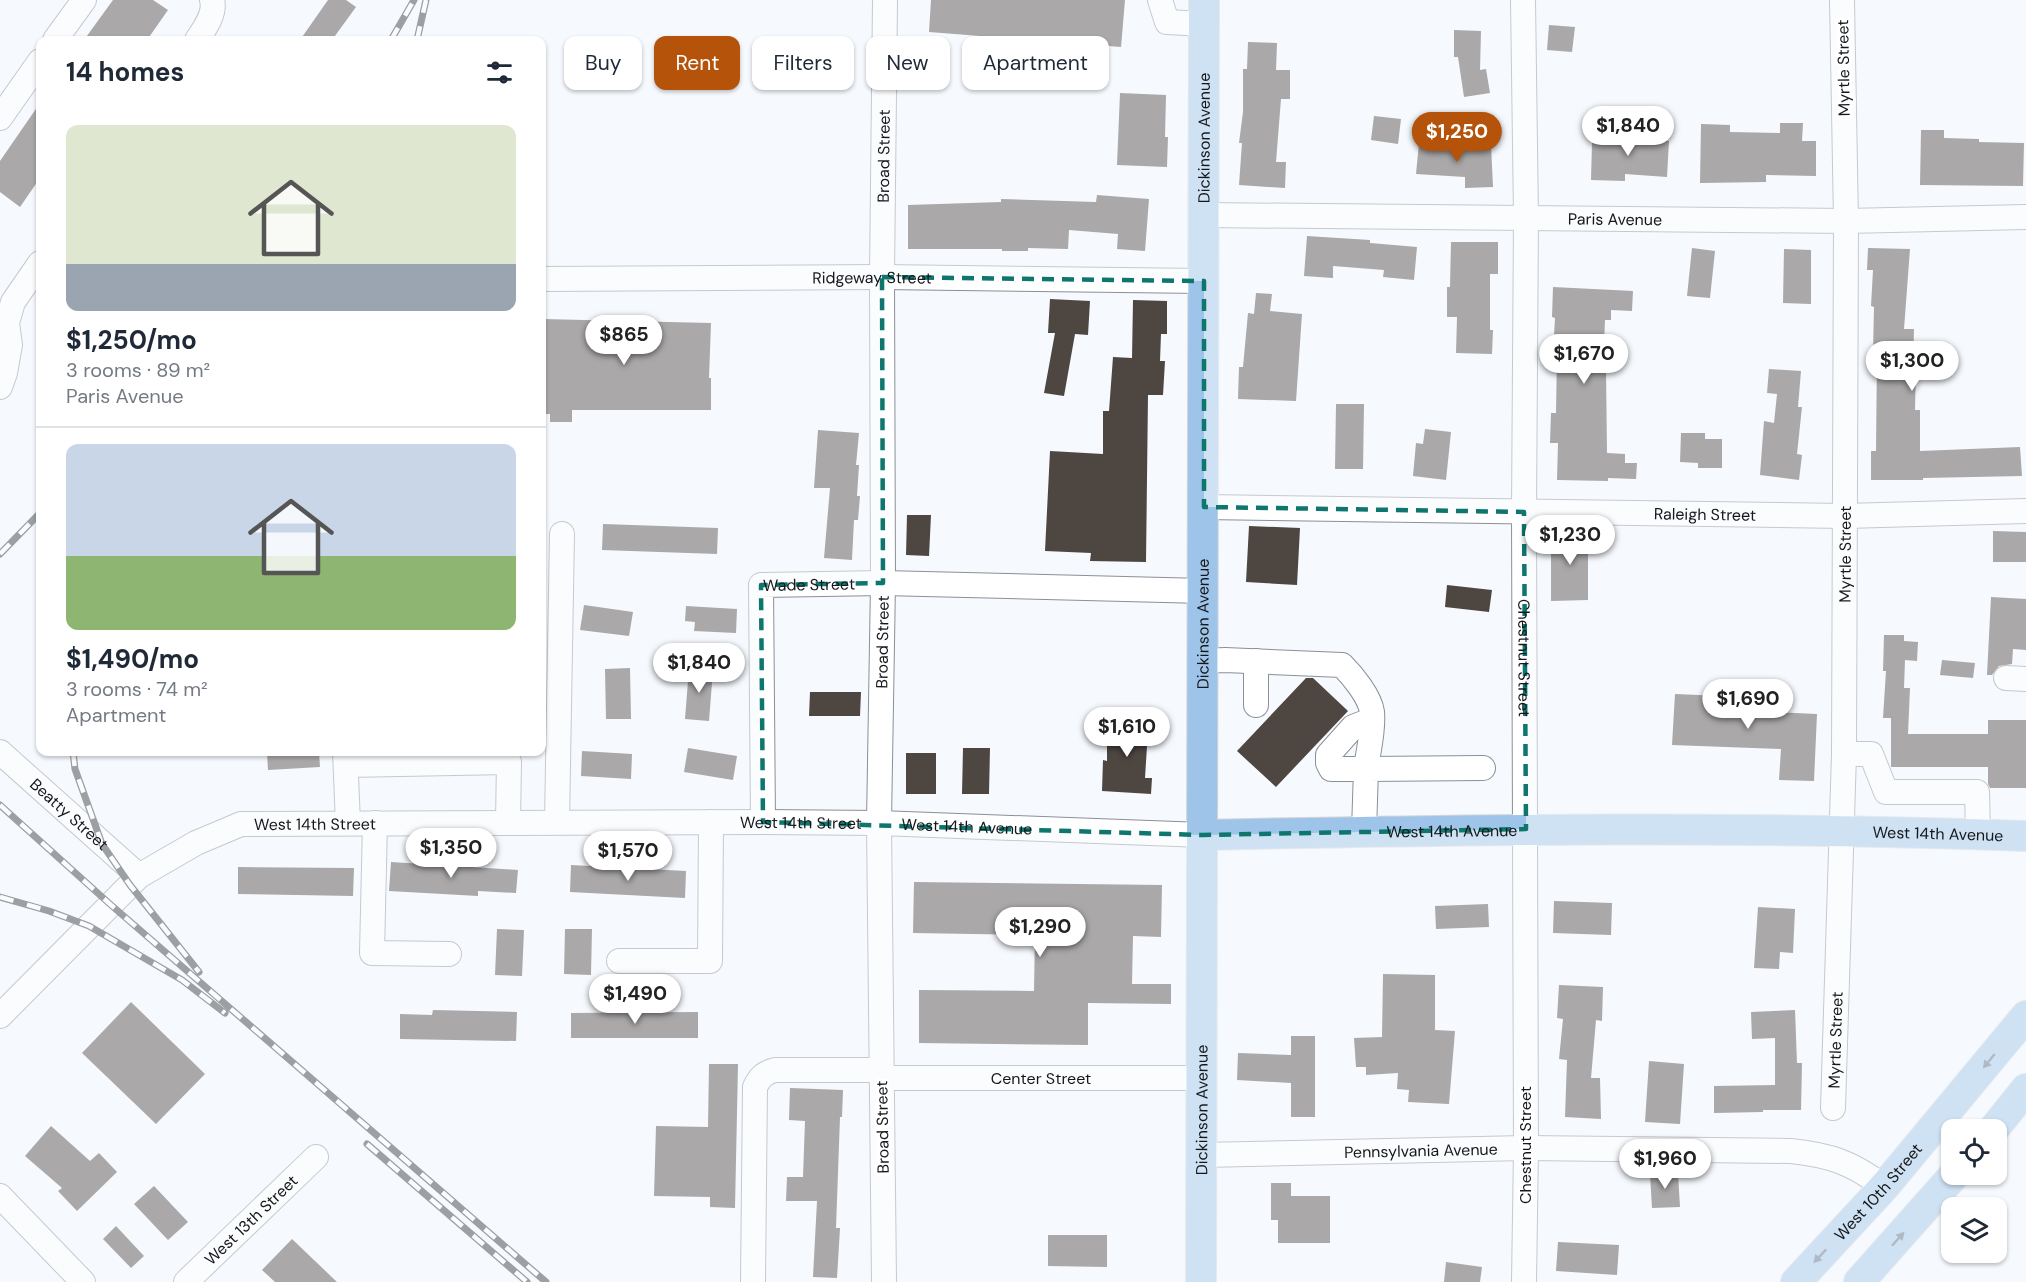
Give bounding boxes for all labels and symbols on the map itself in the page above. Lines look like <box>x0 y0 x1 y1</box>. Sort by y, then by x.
street label: Myrtle Street <box>1832 19 1855 117</box>
street label: Dickinson Avenue <box>1194 73 1215 203</box>
pin: $1,840 <box>1579 106 1677 157</box>
street label: Broad Street <box>873 109 895 203</box>
pin: $1,250 <box>1408 112 1506 163</box>
street label: Paris Avenue <box>1568 208 1662 230</box>
street label: Ridgeway Street <box>812 267 932 289</box>
pin: $865 <box>588 315 660 366</box>
pin: $1,670 <box>1535 334 1633 385</box>
pin: $1,300 <box>1863 341 1961 392</box>
street label: Raleigh Street <box>1654 503 1756 526</box>
street label: Myrtle Street <box>1835 506 1856 603</box>
pin: $1,230 <box>1521 515 1619 566</box>
street label: Dickinson Avenue <box>1192 559 1214 689</box>
street label: Wade Street <box>763 573 855 596</box>
street label: Broad Street <box>871 595 894 689</box>
street label: Chestnut Street <box>1513 599 1535 717</box>
pin: $1,840 <box>650 643 748 694</box>
pin: $1,690 <box>1699 679 1797 730</box>
pin: $1,610 <box>1078 707 1176 758</box>
street label: Beatty Street <box>25 774 113 855</box>
street label: West 14th Street <box>740 812 862 834</box>
street label: West 14th Street <box>254 813 376 835</box>
street label: West 14th Avenue <box>901 814 1033 840</box>
street label: West 14th Avenue <box>1386 820 1517 843</box>
street label: West 14th Avenue <box>1872 822 2004 846</box>
pin: $1,350 <box>402 828 500 879</box>
pin: $1,570 <box>579 831 677 882</box>
pin: $1,290 <box>991 907 1089 958</box>
pin: $1,490 <box>586 974 684 1025</box>
street label: Myrtle Street <box>1824 991 1848 1089</box>
street label: Dickinson Avenue <box>1191 1045 1213 1175</box>
one-way arrow <box>1983 1054 1996 1069</box>
street label: Center Street <box>991 1068 1091 1089</box>
street label: Broad Street <box>871 1080 894 1174</box>
street label: Chestnut Street <box>1515 1086 1536 1204</box>
street label: Pennsylvania Avenue <box>1344 1139 1498 1163</box>
pin: $1,960 <box>1616 1139 1714 1190</box>
street label: West 10th Street <box>1830 1139 1927 1245</box>
street label: West 13th Street <box>200 1170 302 1270</box>
one-way arrow <box>1891 1232 1904 1247</box>
one-way arrow <box>1814 1248 1827 1263</box>

